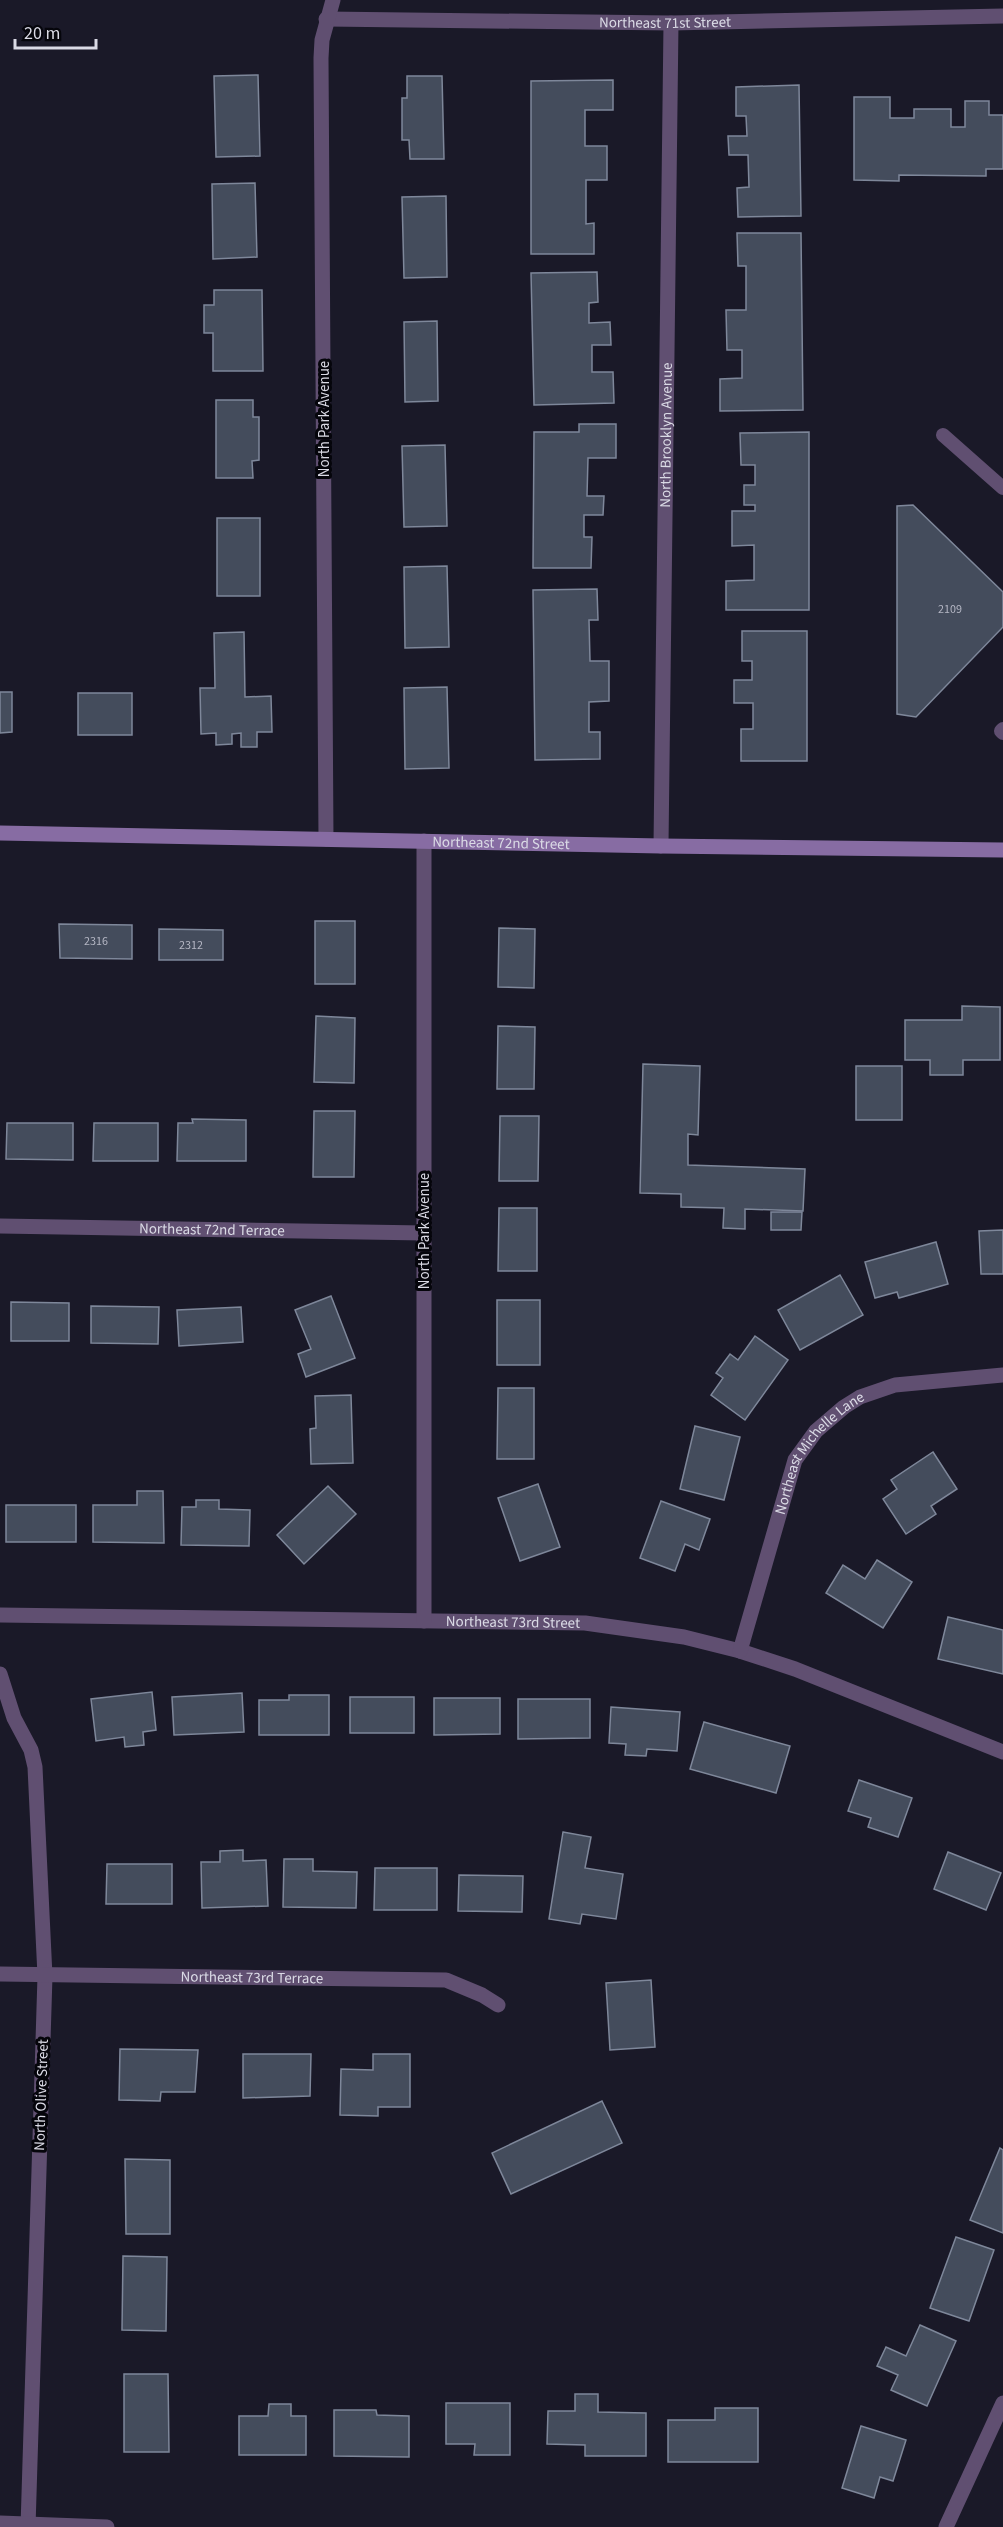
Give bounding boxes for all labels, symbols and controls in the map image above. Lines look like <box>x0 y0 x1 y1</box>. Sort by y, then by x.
scale bar <box>15 12 96 50</box>
street label: Northeast 71st Street <box>599 12 731 34</box>
text: 20 m <box>24 21 60 46</box>
street label: North Park Avenue <box>314 361 335 477</box>
street label: North Brooklyn Avenue <box>655 362 678 508</box>
house number: 2109 <box>938 601 962 618</box>
street label: Northeast 72nd Street <box>432 832 570 855</box>
house number: 2316 <box>84 933 108 950</box>
house number: 2312 <box>179 937 203 954</box>
street label: North Park Avenue <box>414 1173 435 1289</box>
street label: Northeast 72nd Terrace <box>139 1218 285 1242</box>
street label: Northeast Michelle Lane <box>770 1387 869 1517</box>
street label: Northeast 73rd Street <box>446 1611 580 1634</box>
street label: Northeast 73rd Terrace <box>180 1966 323 1989</box>
street label: North Olive Street <box>29 2039 54 2151</box>

